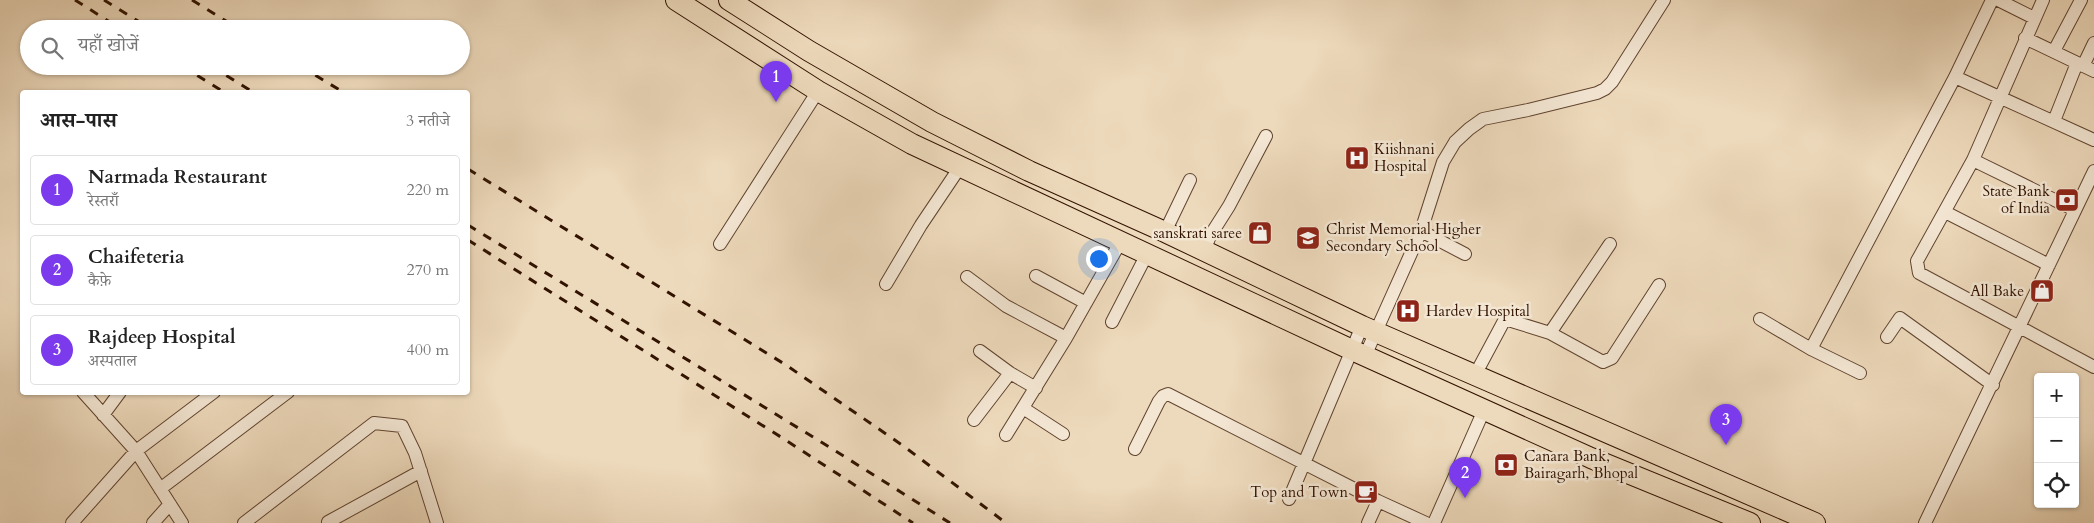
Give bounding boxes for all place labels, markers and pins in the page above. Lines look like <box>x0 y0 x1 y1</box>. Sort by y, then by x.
pin: 1 <box>760 61 792 102</box>
place label: Kiishnani Hospital <box>1374 139 1435 176</box>
hospital icon: Kiishnani Hospital <box>1344 145 1370 171</box>
place label: State Bank of India <box>1982 181 2051 218</box>
bank icon: State Bank of India <box>2054 187 2080 213</box>
place label: Christ Memorial Higher Secondary School <box>1326 219 1481 256</box>
shop icon: sanskrati saree <box>1247 220 1273 246</box>
place label: sanskrati saree <box>1153 223 1242 243</box>
school or university icon: Christ Memorial Higher Secondary School <box>1295 225 1321 251</box>
shop icon: All Bake <box>2029 278 2055 304</box>
place label: All Bake <box>1970 281 2024 301</box>
hospital icon: Hardev Hospital <box>1395 298 1421 324</box>
place label: Hardev Hospital <box>1426 301 1530 321</box>
pin: 3 <box>1710 404 1742 445</box>
place label: Canara Bank, Bairagarh, Bhopal <box>1524 446 1638 483</box>
bank icon: Canara Bank, Bairagarh, Bhopal <box>1493 452 1519 478</box>
pin: 2 <box>1449 457 1481 498</box>
cafe icon: Top and Town <box>1353 479 1379 505</box>
place label: Top and Town <box>1250 482 1348 502</box>

